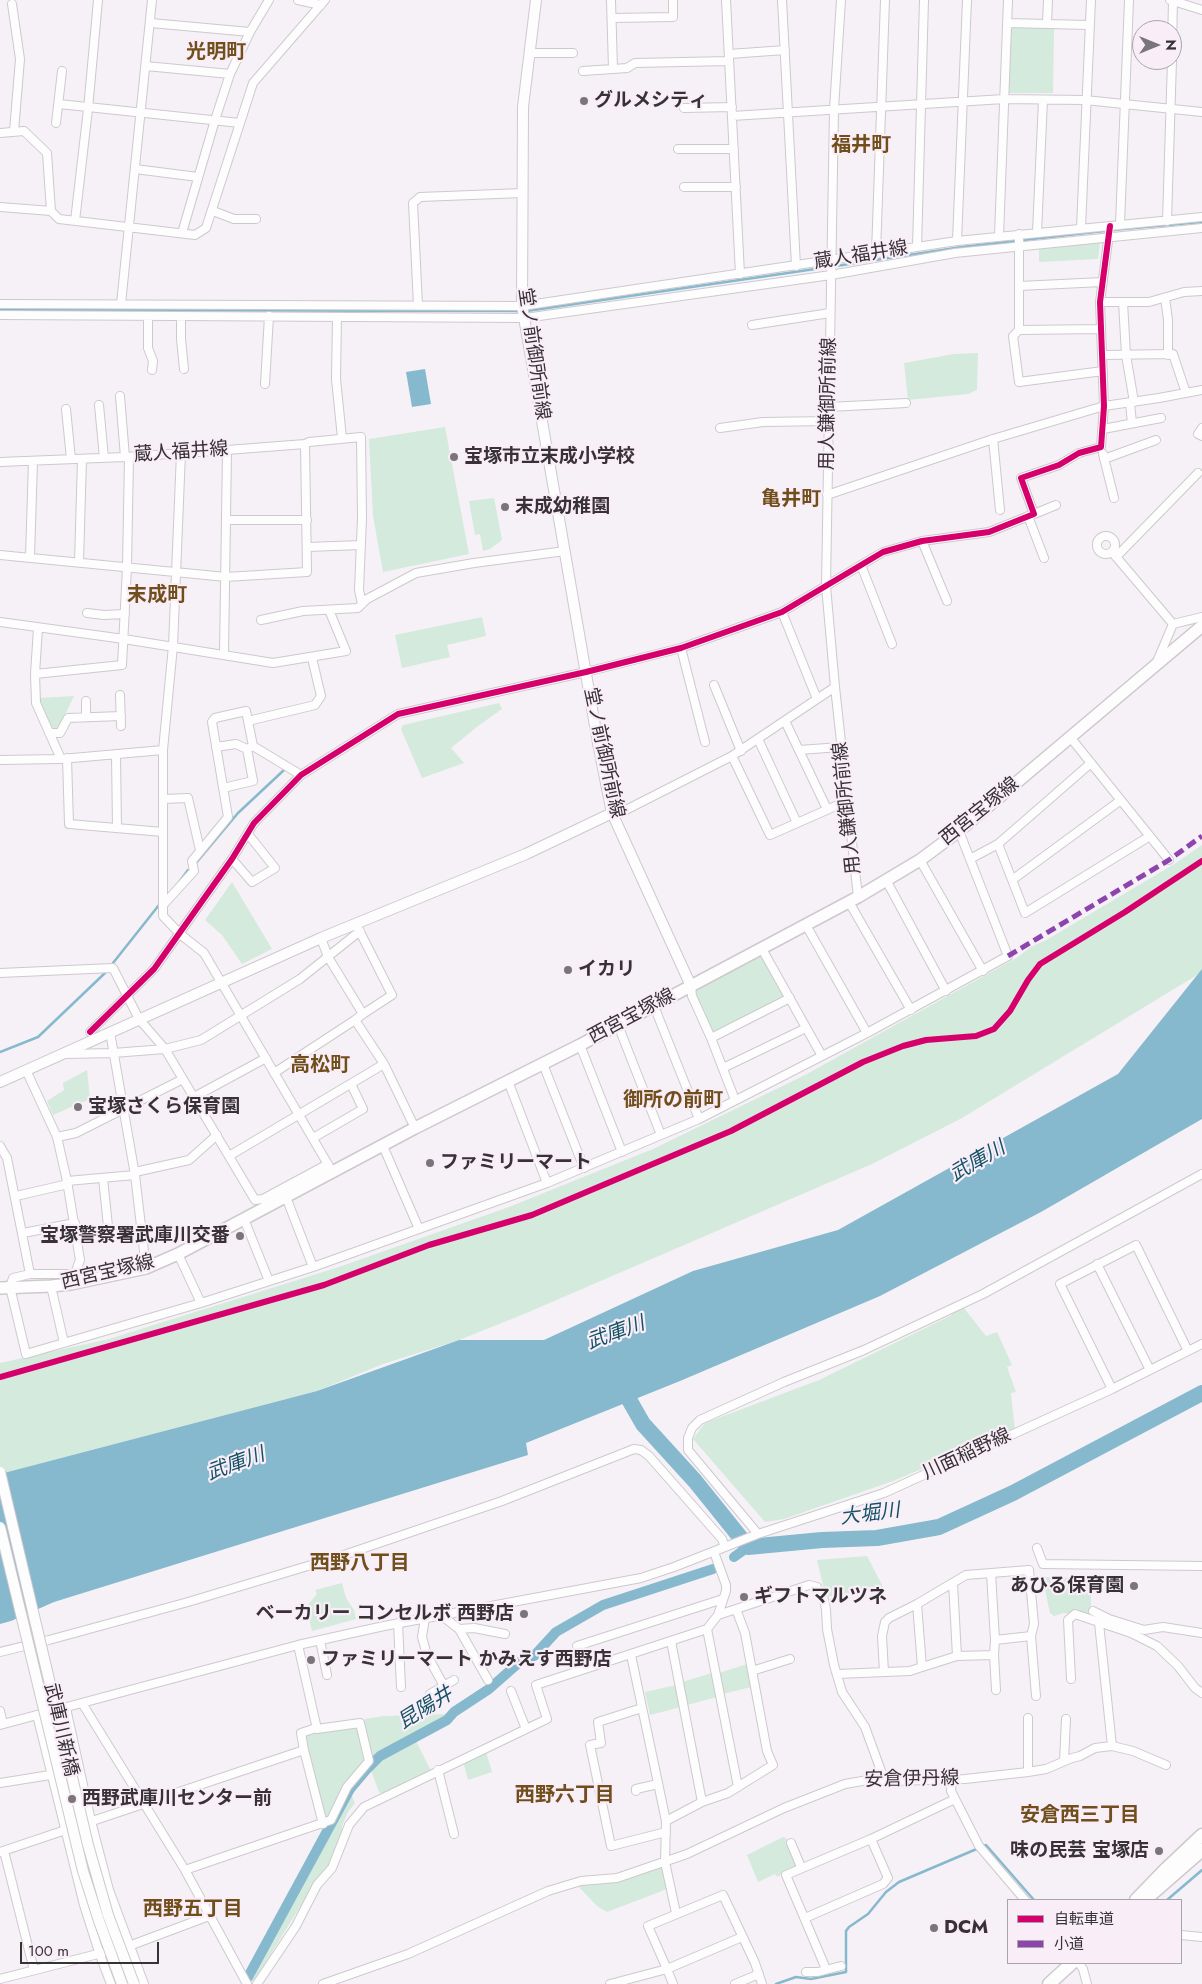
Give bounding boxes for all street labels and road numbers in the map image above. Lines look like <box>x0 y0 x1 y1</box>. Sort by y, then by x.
street label: 蔵人福井線 <box>812 237 910 275</box>
street label: 堂ノ前御所前線 <box>512 287 554 421</box>
street label: 用人鎌御所前線 <box>816 337 842 471</box>
street label: 蔵人福井線 <box>133 438 229 468</box>
street label: 堂ノ前御所前線 <box>578 686 628 820</box>
street label: 用人鎌御所前線 <box>830 741 866 875</box>
street label: 西宮宝塚線 <box>936 773 1024 851</box>
street label: 西宮宝塚線 <box>585 985 679 1049</box>
street label: 西宮宝塚線 <box>59 1251 157 1295</box>
street label: 川面稲野線 <box>919 1425 1015 1485</box>
street label: 武庫川新橋 <box>38 1681 82 1779</box>
street label: 安倉伊丹線 <box>864 1768 960 1792</box>

